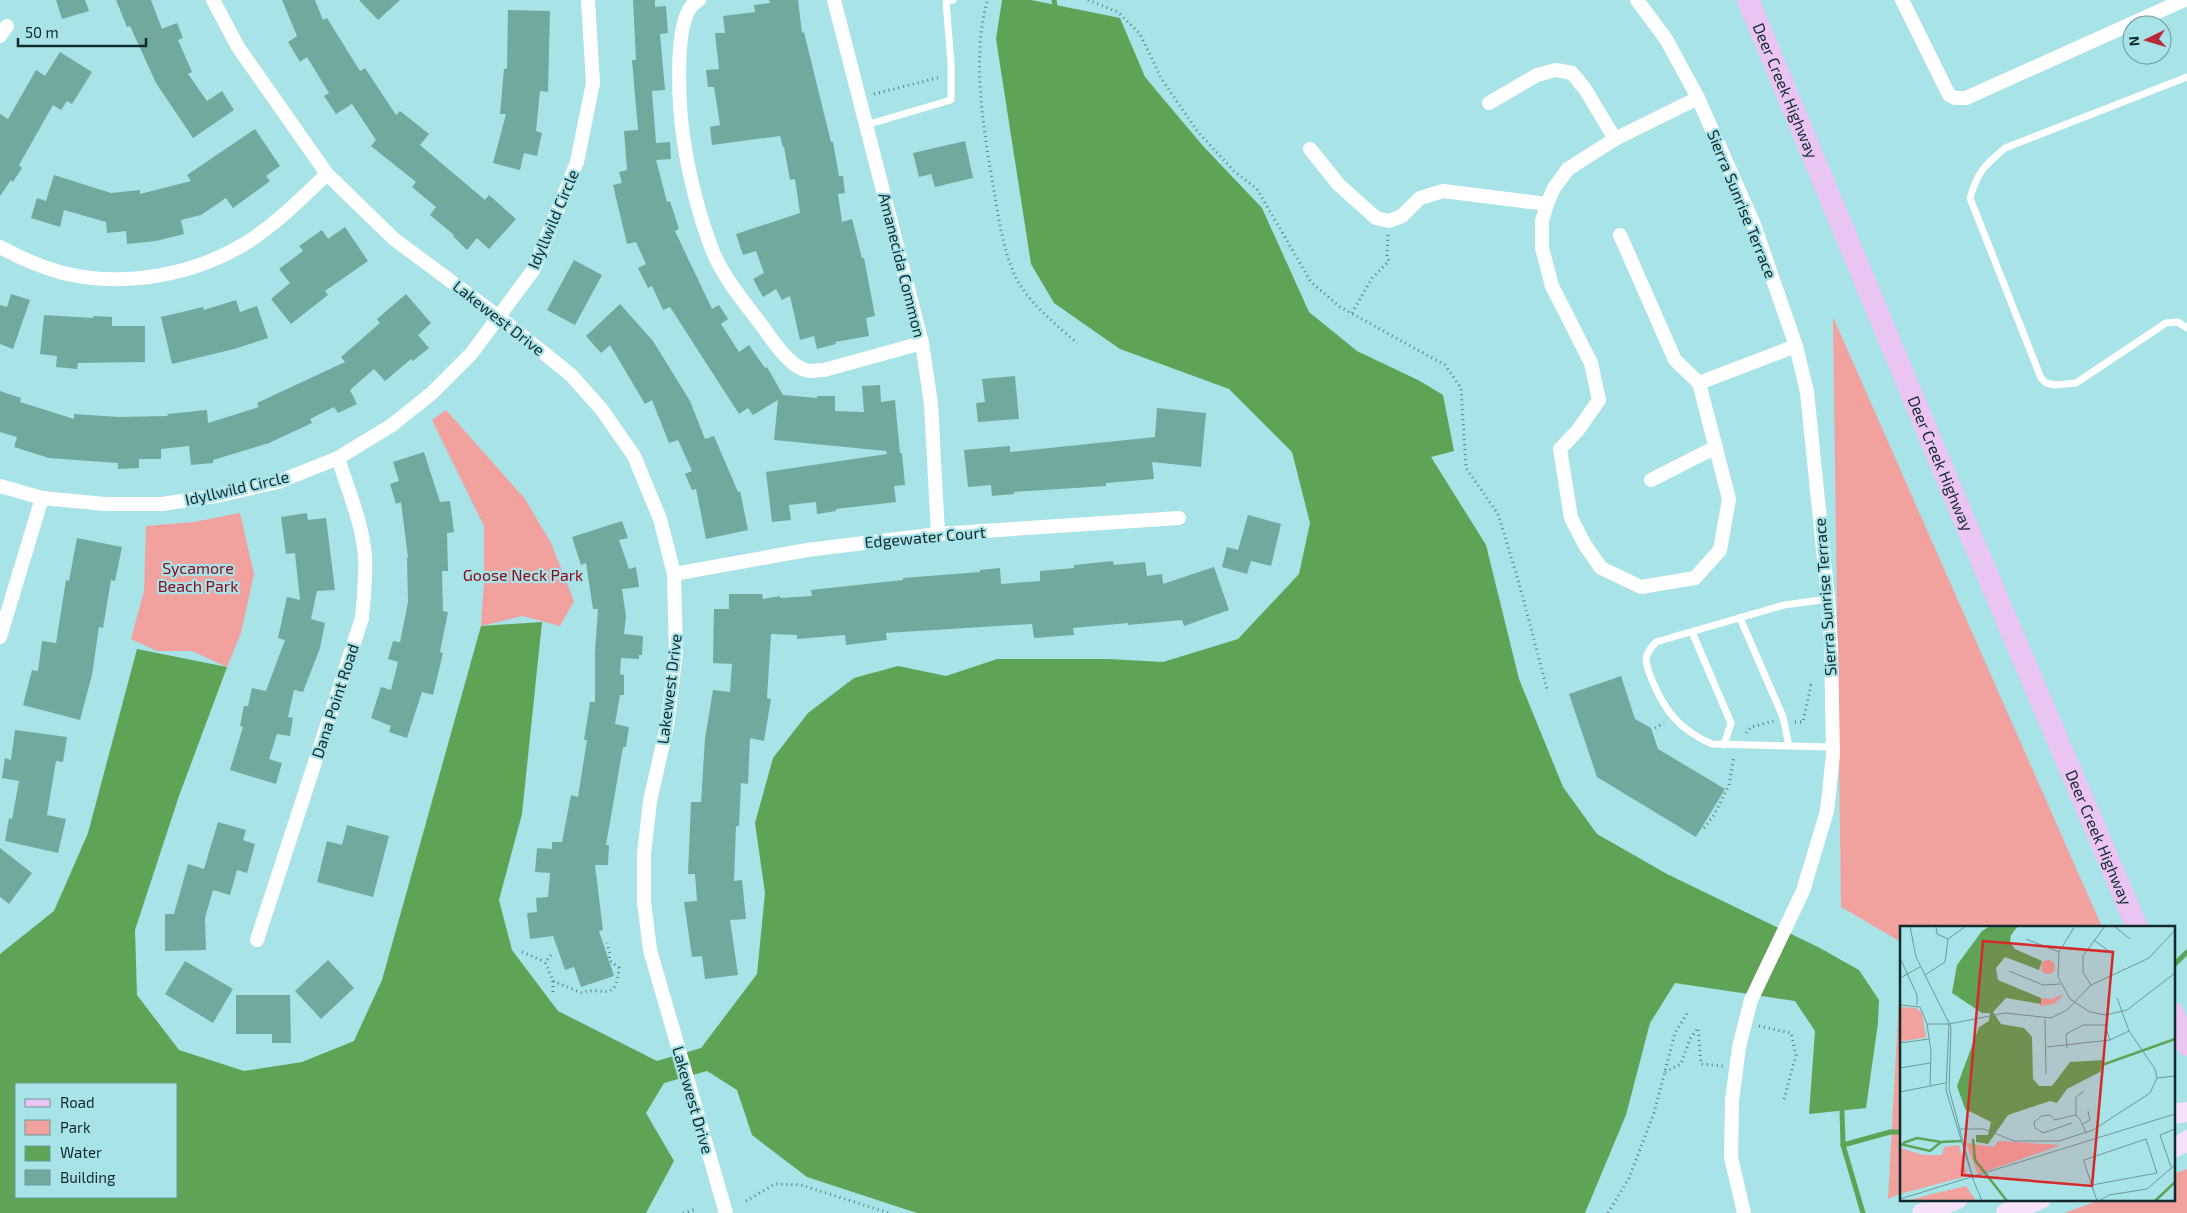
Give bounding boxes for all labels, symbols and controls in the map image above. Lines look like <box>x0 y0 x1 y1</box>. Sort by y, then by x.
scale bar <box>18 15 145 47</box>
north arrow <box>2122 15 2172 65</box>
street label: Deer Creek Highway <box>1749 20 1823 161</box>
text: 50 m <box>25 23 59 41</box>
text: N <box>2125 35 2142 47</box>
street label: Sierra Sunrise Terrace <box>1704 127 1781 281</box>
street label: Idyllwild Circle <box>523 166 582 271</box>
street label: Amanecida Common <box>875 190 930 339</box>
street label: Lakewest Drive <box>450 276 549 359</box>
street label: Deer Creek Highway <box>1904 393 1978 534</box>
street label: Idyllwild Circle <box>183 466 291 509</box>
street label: Sierra Sunrise Terrace <box>1809 517 1840 677</box>
street label: Edgewater Court <box>864 522 986 551</box>
park label: Sycamore Beach Park <box>158 558 238 595</box>
park label: Goose Neck Park <box>463 565 583 584</box>
street label: Lakewest Drive <box>652 633 685 745</box>
street label: Dana Point Road <box>307 641 362 760</box>
street label: Deer Creek Highway <box>2062 767 2137 908</box>
inset map <box>1900 926 2174 1200</box>
street label: Lakewest Drive <box>669 1044 718 1156</box>
legend <box>15 1083 178 1198</box>
text: Road <box>60 1093 95 1111</box>
text: Park <box>60 1118 91 1136</box>
text: Water <box>60 1143 102 1161</box>
text: Building <box>60 1168 116 1186</box>

